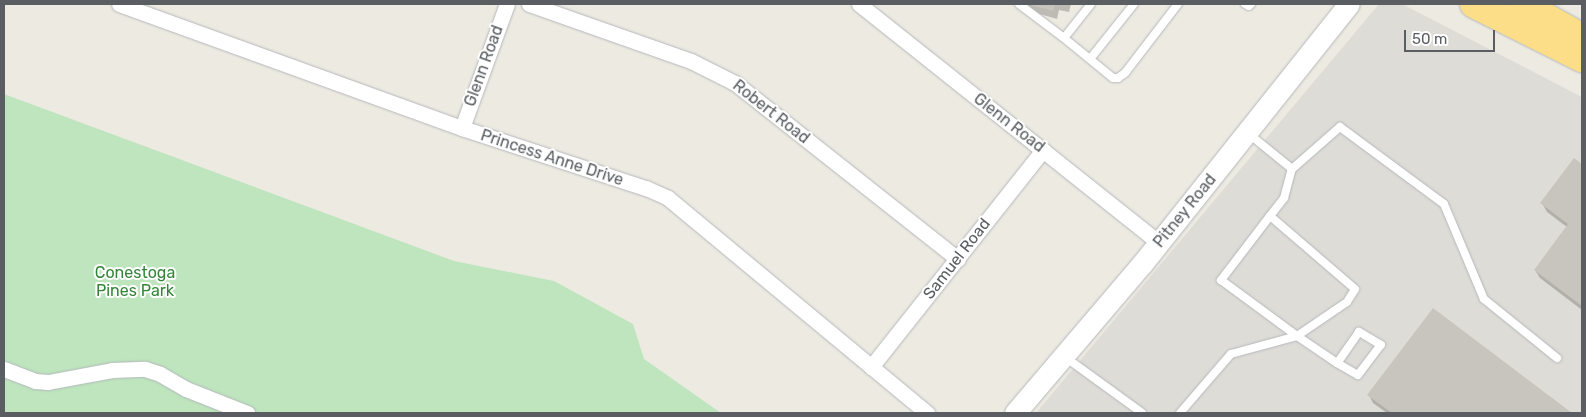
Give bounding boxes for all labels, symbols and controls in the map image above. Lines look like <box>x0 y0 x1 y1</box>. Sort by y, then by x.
scale bar <box>1406 20 1497 52</box>
street label: Glenn Road <box>460 23 508 109</box>
text: 50 m <box>1412 30 1447 48</box>
street label: Robert Road <box>729 76 813 148</box>
street label: Glenn Road <box>970 89 1048 157</box>
street label: Princess Anne Drive <box>478 126 626 190</box>
street label: Pitney Road <box>1149 170 1221 252</box>
street label: Samuel Road <box>919 215 995 303</box>
park label: Conestoga Pines Park <box>95 263 175 301</box>

